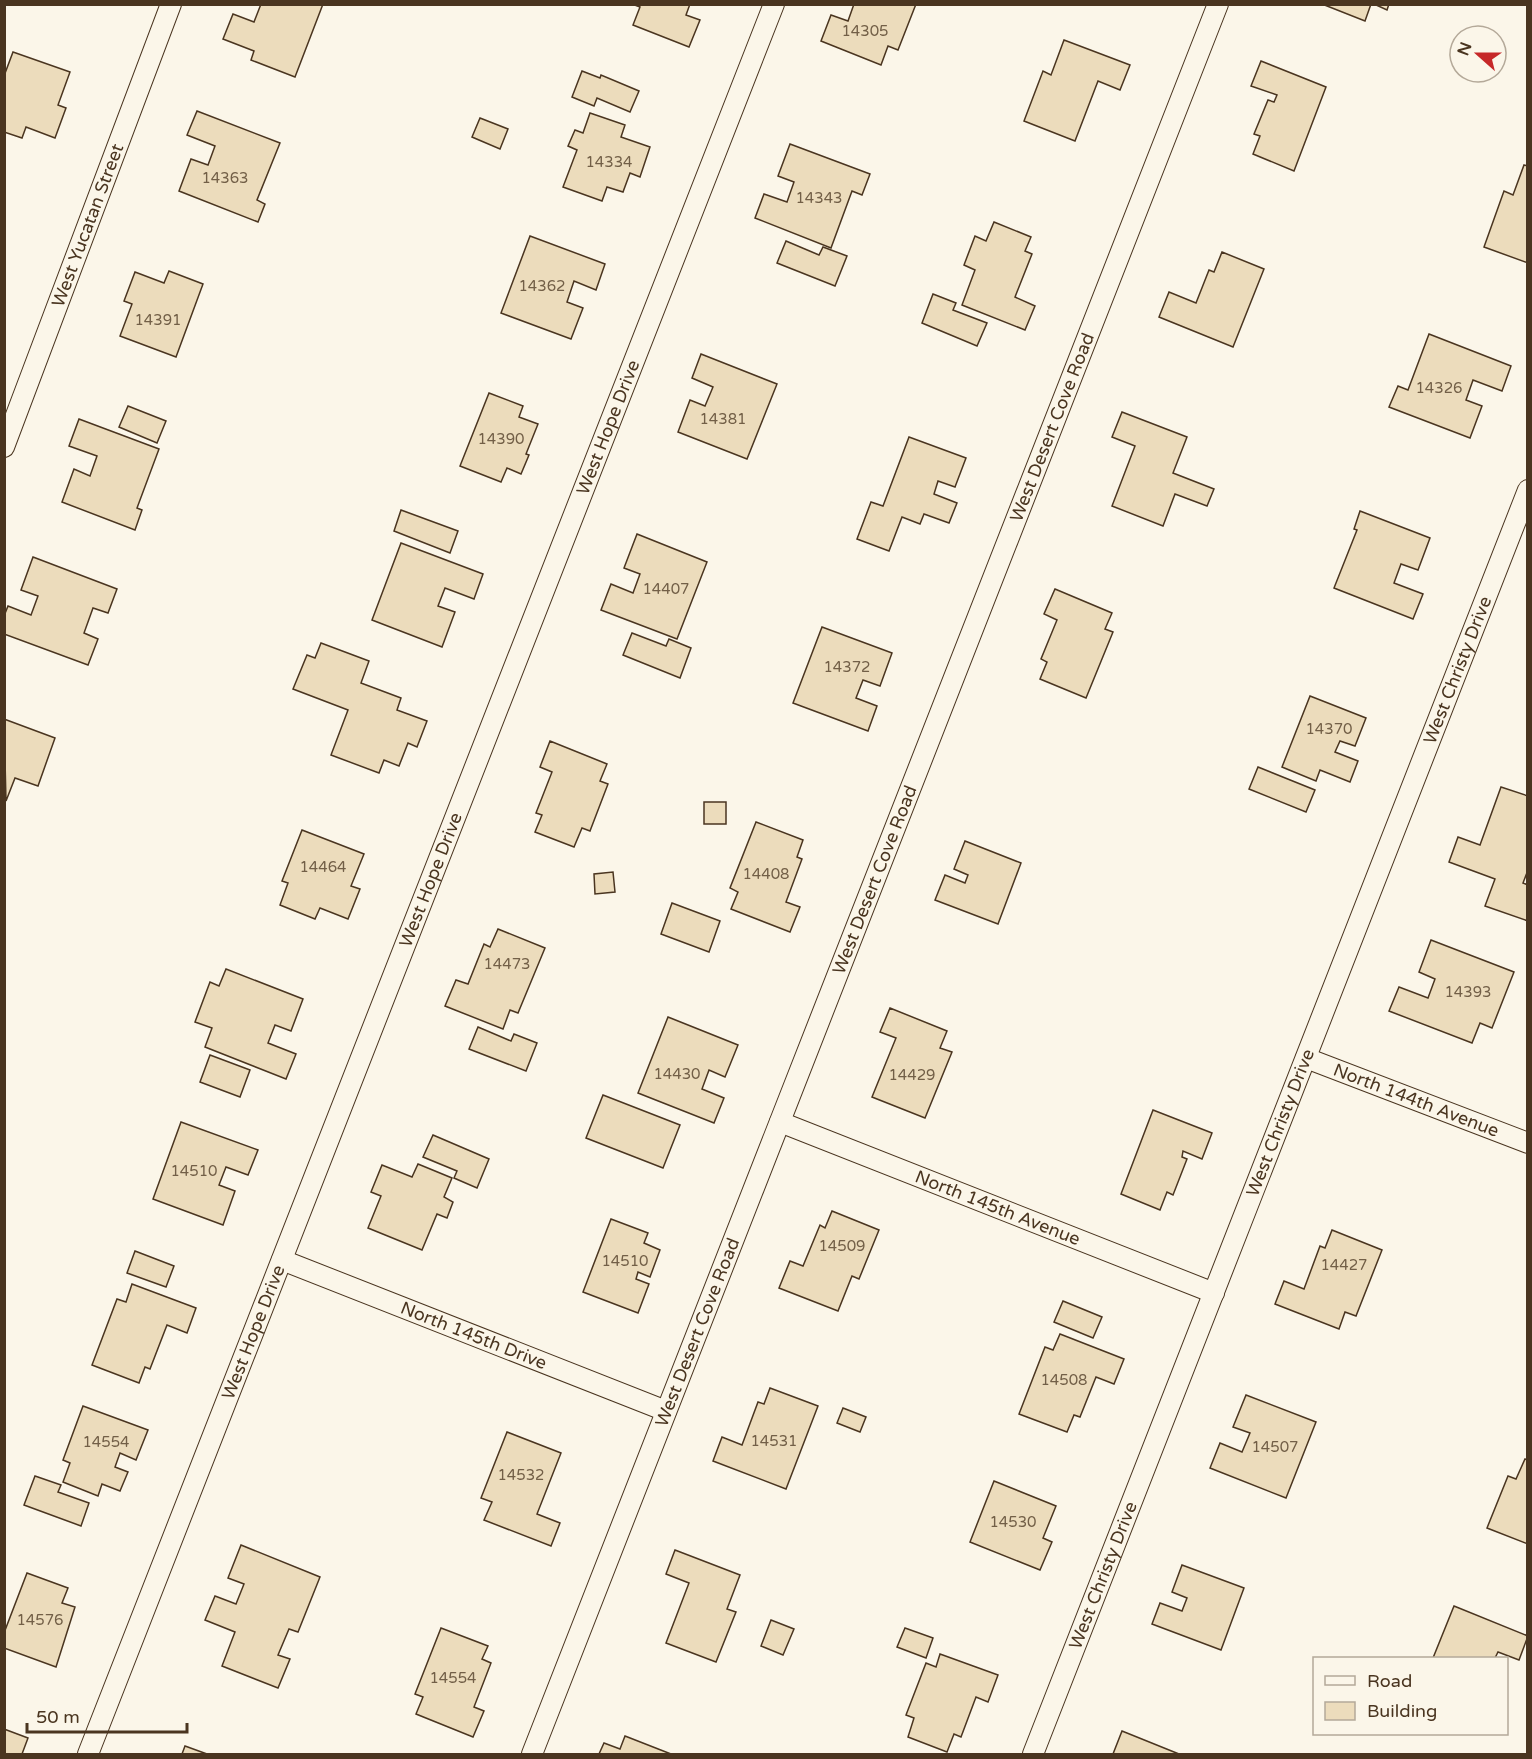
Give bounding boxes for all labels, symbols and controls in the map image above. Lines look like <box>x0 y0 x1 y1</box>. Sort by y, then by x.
house number: 14305 <box>841 22 889 40</box>
north arrow <box>1448 24 1508 84</box>
text: N <box>1453 39 1477 59</box>
street label: West Yucatan Street <box>47 140 128 310</box>
house number: 14334 <box>585 153 633 171</box>
house number: 14363 <box>201 169 249 187</box>
house number: 14343 <box>795 189 843 207</box>
house number: 14362 <box>518 277 566 295</box>
house number: 14391 <box>134 311 182 329</box>
street label: West Desert Cove Road <box>1005 330 1099 525</box>
street label: West Hope Drive <box>572 357 644 498</box>
house number: 14326 <box>1415 379 1463 397</box>
house number: 14381 <box>699 410 747 428</box>
house number: 14390 <box>477 430 525 448</box>
house number: 14407 <box>642 580 690 598</box>
street label: West Christy Drive <box>1419 593 1496 747</box>
house number: 14372 <box>823 658 871 676</box>
house number: 14370 <box>1305 720 1353 738</box>
street label: West Desert Cove Road <box>828 782 922 977</box>
street label: West Hope Drive <box>394 809 467 950</box>
house number: 14464 <box>299 858 347 876</box>
house number: 14408 <box>742 865 790 883</box>
house number: 14473 <box>483 955 531 973</box>
house number: 14393 <box>1444 983 1492 1001</box>
street label: West Christy Drive <box>1241 1046 1319 1200</box>
street label: North 144th Avenue <box>1330 1059 1502 1142</box>
house number: 14430 <box>653 1065 701 1083</box>
house number: 14429 <box>888 1066 936 1084</box>
house number: 14510 <box>170 1162 218 1180</box>
street label: North 145th Avenue <box>912 1165 1083 1250</box>
street label: West Desert Cove Road <box>650 1235 744 1430</box>
house number: 14509 <box>818 1237 866 1255</box>
house number: 14510 <box>601 1252 649 1270</box>
house number: 14427 <box>1320 1256 1368 1274</box>
street label: West Hope Drive <box>217 1262 290 1403</box>
street label: North 145th Drive <box>397 1297 550 1374</box>
house number: 14508 <box>1040 1371 1088 1389</box>
house number: 14531 <box>750 1432 798 1450</box>
house number: 14554 <box>82 1433 130 1451</box>
house number: 14507 <box>1251 1438 1299 1456</box>
house number: 14532 <box>497 1466 545 1484</box>
street label: West Christy Drive <box>1064 1498 1142 1652</box>
house number: 14530 <box>989 1513 1037 1531</box>
house number: 14576 <box>16 1611 64 1629</box>
legend <box>1313 1657 1508 1735</box>
house number: 14554 <box>429 1669 477 1687</box>
text: Road <box>1367 1670 1412 1692</box>
scale bar <box>27 1696 188 1734</box>
text: Building <box>1367 1700 1437 1722</box>
text: 50 m <box>36 1706 80 1728</box>

